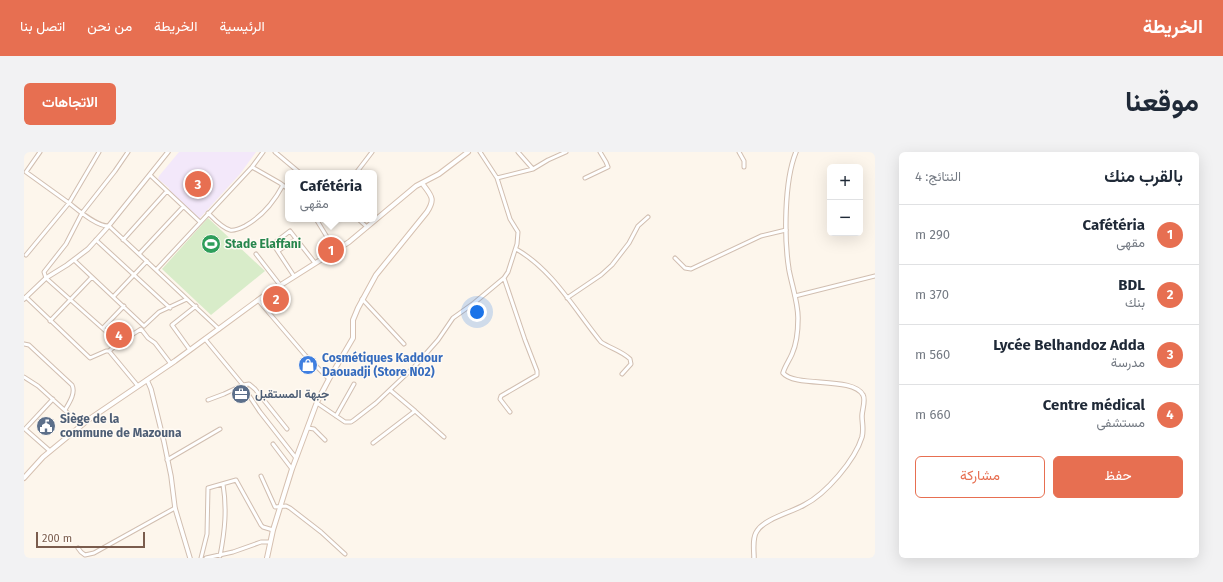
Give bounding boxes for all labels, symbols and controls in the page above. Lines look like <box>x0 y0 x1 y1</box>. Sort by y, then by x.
text: الخريطة <box>1143 15 1203 38</box>
text: اتصل بنا <box>20 18 65 35</box>
text: من نحن <box>87 18 132 35</box>
text: الخريطة <box>154 18 197 35</box>
text: الرئيسية <box>219 18 265 35</box>
button: الاتجاهات <box>24 83 116 125</box>
text: موقعنا <box>1125 85 1199 118</box>
map controls <box>827 164 863 236</box>
button: + <box>827 164 863 200</box>
text: بالقرب منك <box>1104 166 1183 187</box>
pin: 3 <box>185 169 211 199</box>
text: النتائج: 4 <box>915 169 961 184</box>
popup <box>285 170 377 222</box>
text: Cafétéria <box>300 177 362 195</box>
text: مقهى <box>300 196 329 211</box>
button: − <box>827 200 863 236</box>
text: Cafétéria <box>1083 216 1145 234</box>
text: 290 m <box>915 227 950 242</box>
text: 1 <box>1167 227 1173 242</box>
sports icon: Stade Elaffani <box>200 233 222 255</box>
pin: 1 <box>318 235 344 265</box>
text: مقهى <box>1116 235 1145 250</box>
place label: Stade Elaffani <box>225 237 301 251</box>
text: BDL <box>1118 276 1145 294</box>
pin: 2 <box>263 284 289 314</box>
text: 370 m <box>915 287 949 302</box>
text: 2 <box>1167 287 1173 302</box>
text: بنك <box>1125 295 1145 310</box>
your location <box>467 302 487 322</box>
pin: 4 <box>106 320 132 350</box>
text: Lycée Belhandoz Adda <box>993 336 1145 354</box>
text: 560 m <box>915 347 950 362</box>
text: 3 <box>1167 347 1173 362</box>
place label: Cosmétiques Kaddour Daouadji (Store N02) <box>322 351 443 379</box>
shop icon: Cosmétiques Kaddour Daouadji (Store N02) <box>297 354 319 376</box>
text: مدرسة <box>1111 355 1145 370</box>
office icon: جبهة المستقبل <box>230 383 252 405</box>
place label: جبهة المستقبل <box>255 387 329 402</box>
text: Centre médical <box>1043 396 1145 414</box>
text: 660 m <box>915 407 951 422</box>
text: 4 <box>1166 407 1174 422</box>
place label: Siège de la commune de Mazouna <box>60 412 182 440</box>
public building icon: Siège de la commune de Mazouna <box>35 415 57 437</box>
text: مستشفى <box>1097 415 1145 430</box>
button: مشاركة <box>915 456 1045 498</box>
button: حفظ <box>1053 456 1183 498</box>
scale bar <box>36 530 145 549</box>
text: 200 m <box>42 532 72 545</box>

